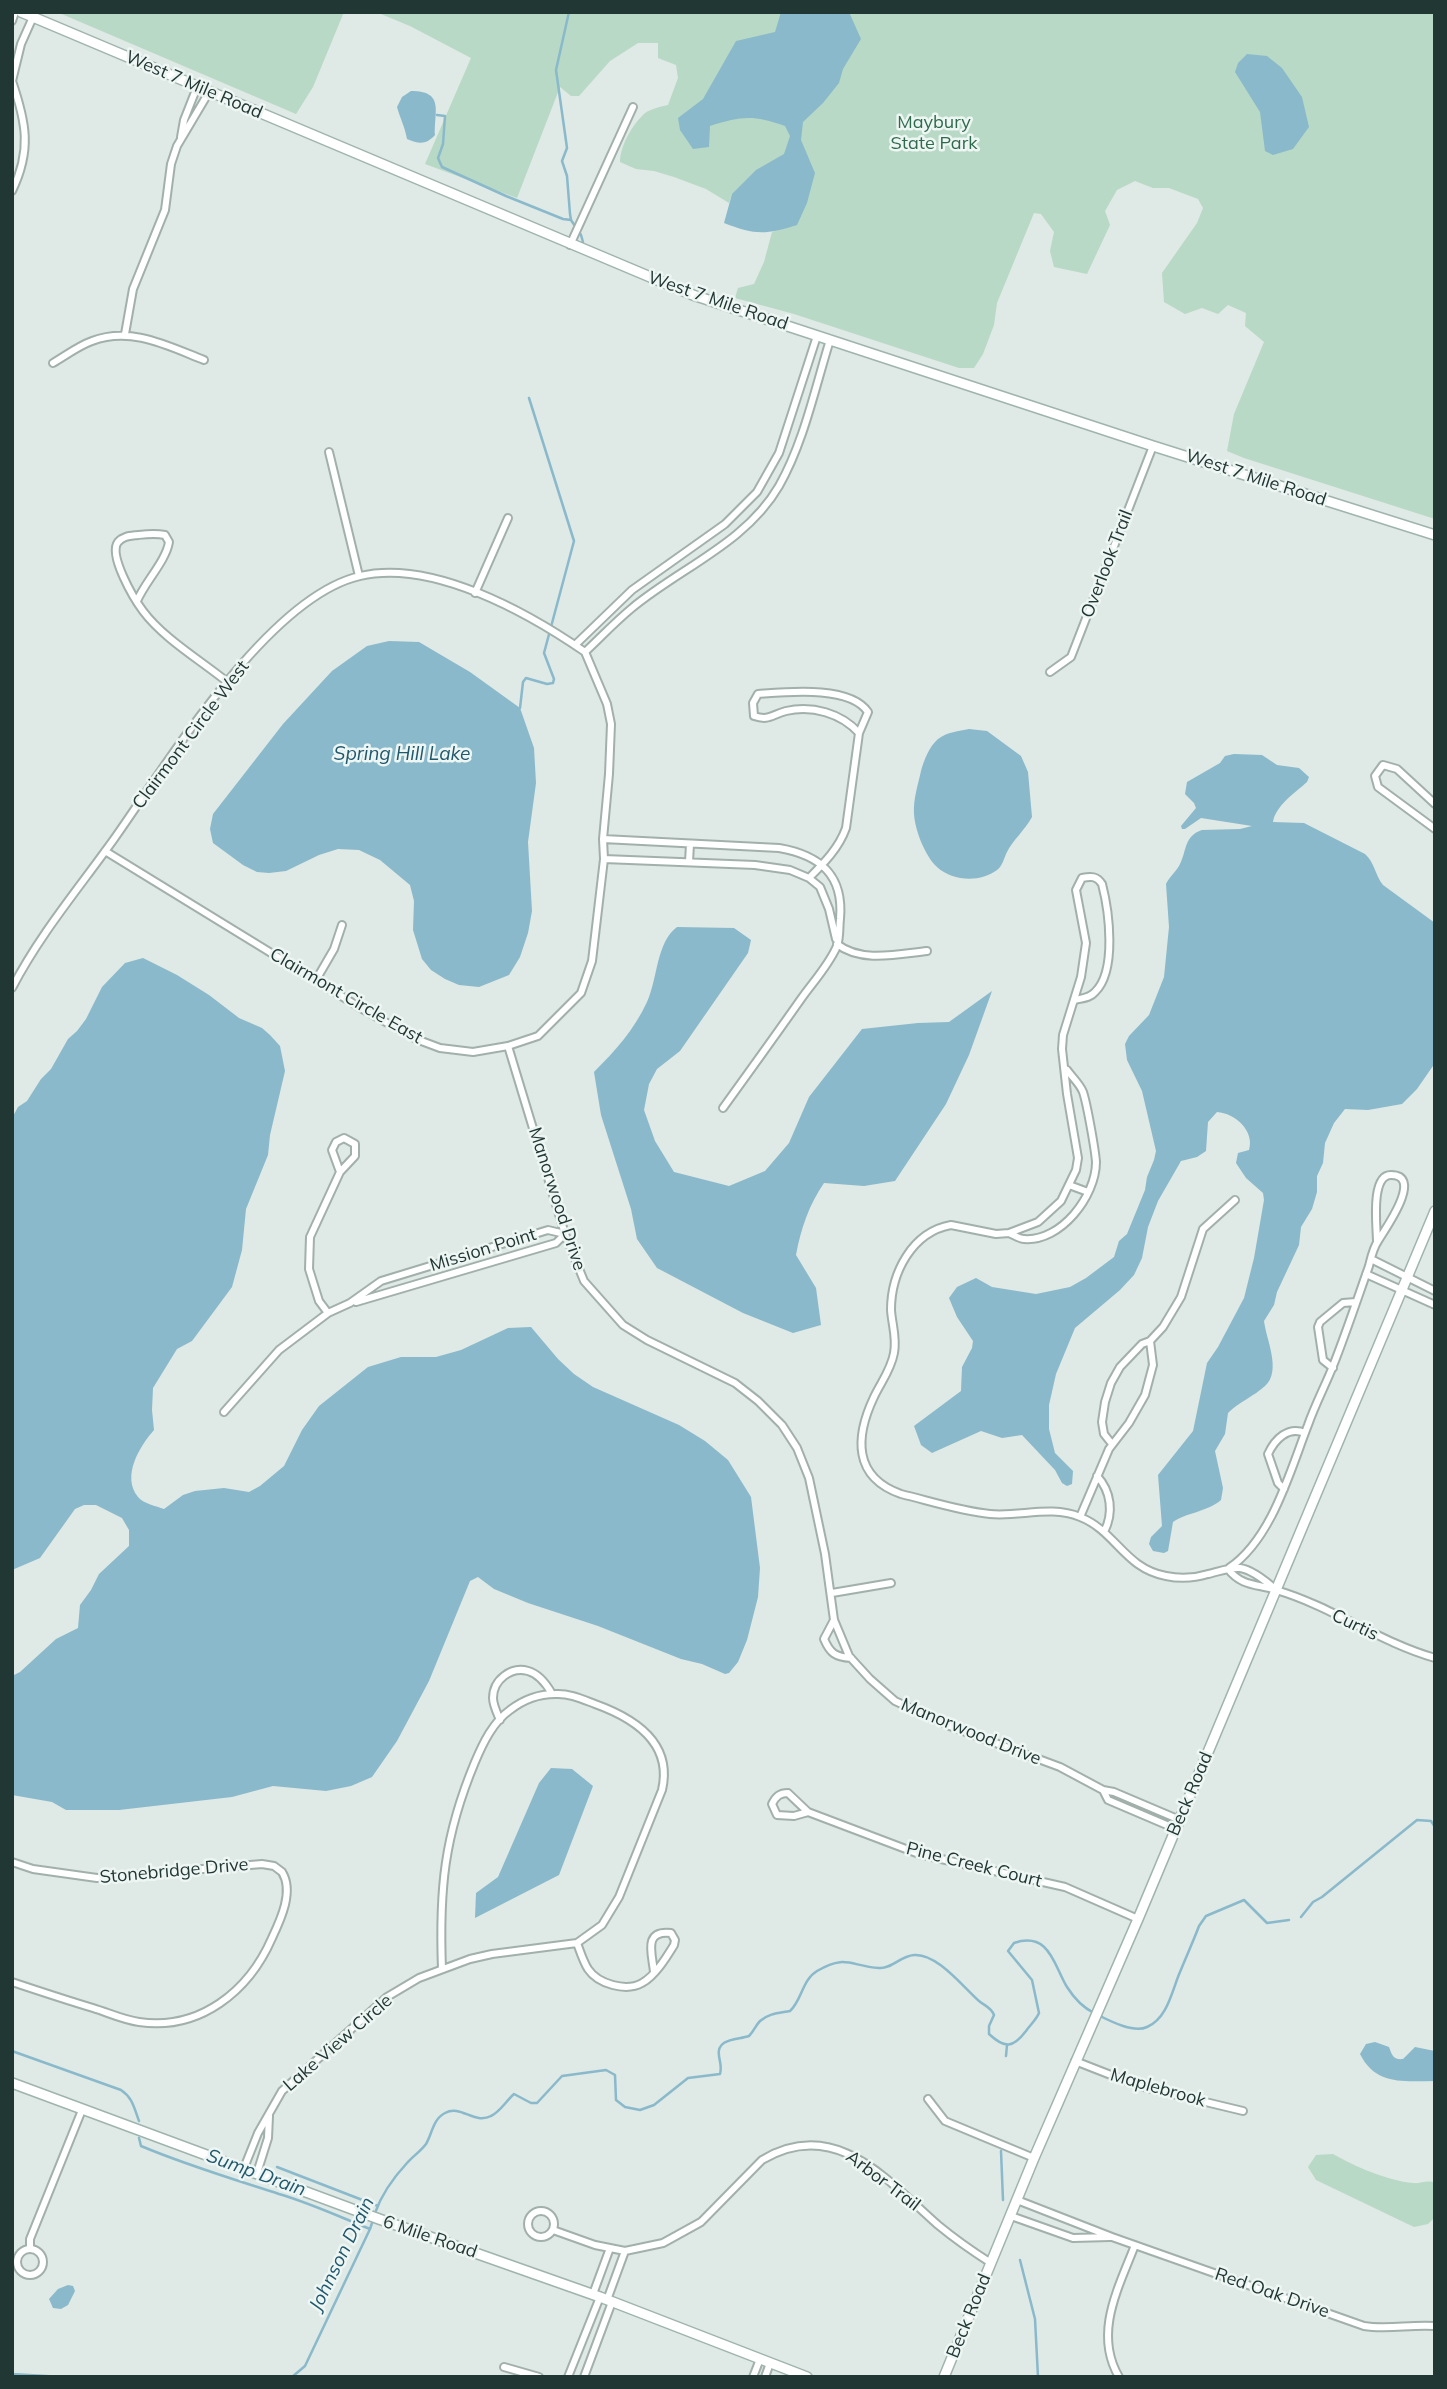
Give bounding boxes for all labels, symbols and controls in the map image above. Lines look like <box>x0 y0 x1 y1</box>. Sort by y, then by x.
street label: West 7 Mile Road <box>122 46 266 124</box>
park label: Maybury State Park <box>891 112 977 154</box>
street label: West 7 Mile Road <box>645 267 791 335</box>
street label: West 7 Mile Road <box>1183 445 1329 511</box>
street label: Overlook Trail <box>1077 507 1137 621</box>
street label: Clairmont Circle West <box>128 656 254 814</box>
water label: Spring Hill Lake <box>334 743 470 765</box>
street label: Clairmont Circle East <box>266 943 426 1049</box>
street label: Manorwood Drive <box>524 1125 590 1273</box>
street label: Mission Point <box>427 1224 539 1276</box>
street label: Curtis <box>1328 1605 1382 1645</box>
street label: Manorwood Drive <box>898 1694 1044 1770</box>
street label: Beck Road <box>1163 1749 1217 1839</box>
street label: Pine Creek Court <box>904 1838 1044 1892</box>
street label: Stonebridge Drive <box>99 1854 249 1888</box>
street label: Lake View Circle <box>279 1990 397 2096</box>
street label: Maplebrook <box>1108 2064 1208 2112</box>
water label: Sump Drain <box>203 2145 309 2201</box>
street label: Arbor Trail <box>842 2146 924 2216</box>
water label: Johnson Drain <box>305 2193 379 2315</box>
street label: 6 Mile Road <box>380 2211 480 2263</box>
street label: Red Oak Drive <box>1212 2263 1332 2323</box>
street label: Beck Road <box>942 2271 996 2361</box>

